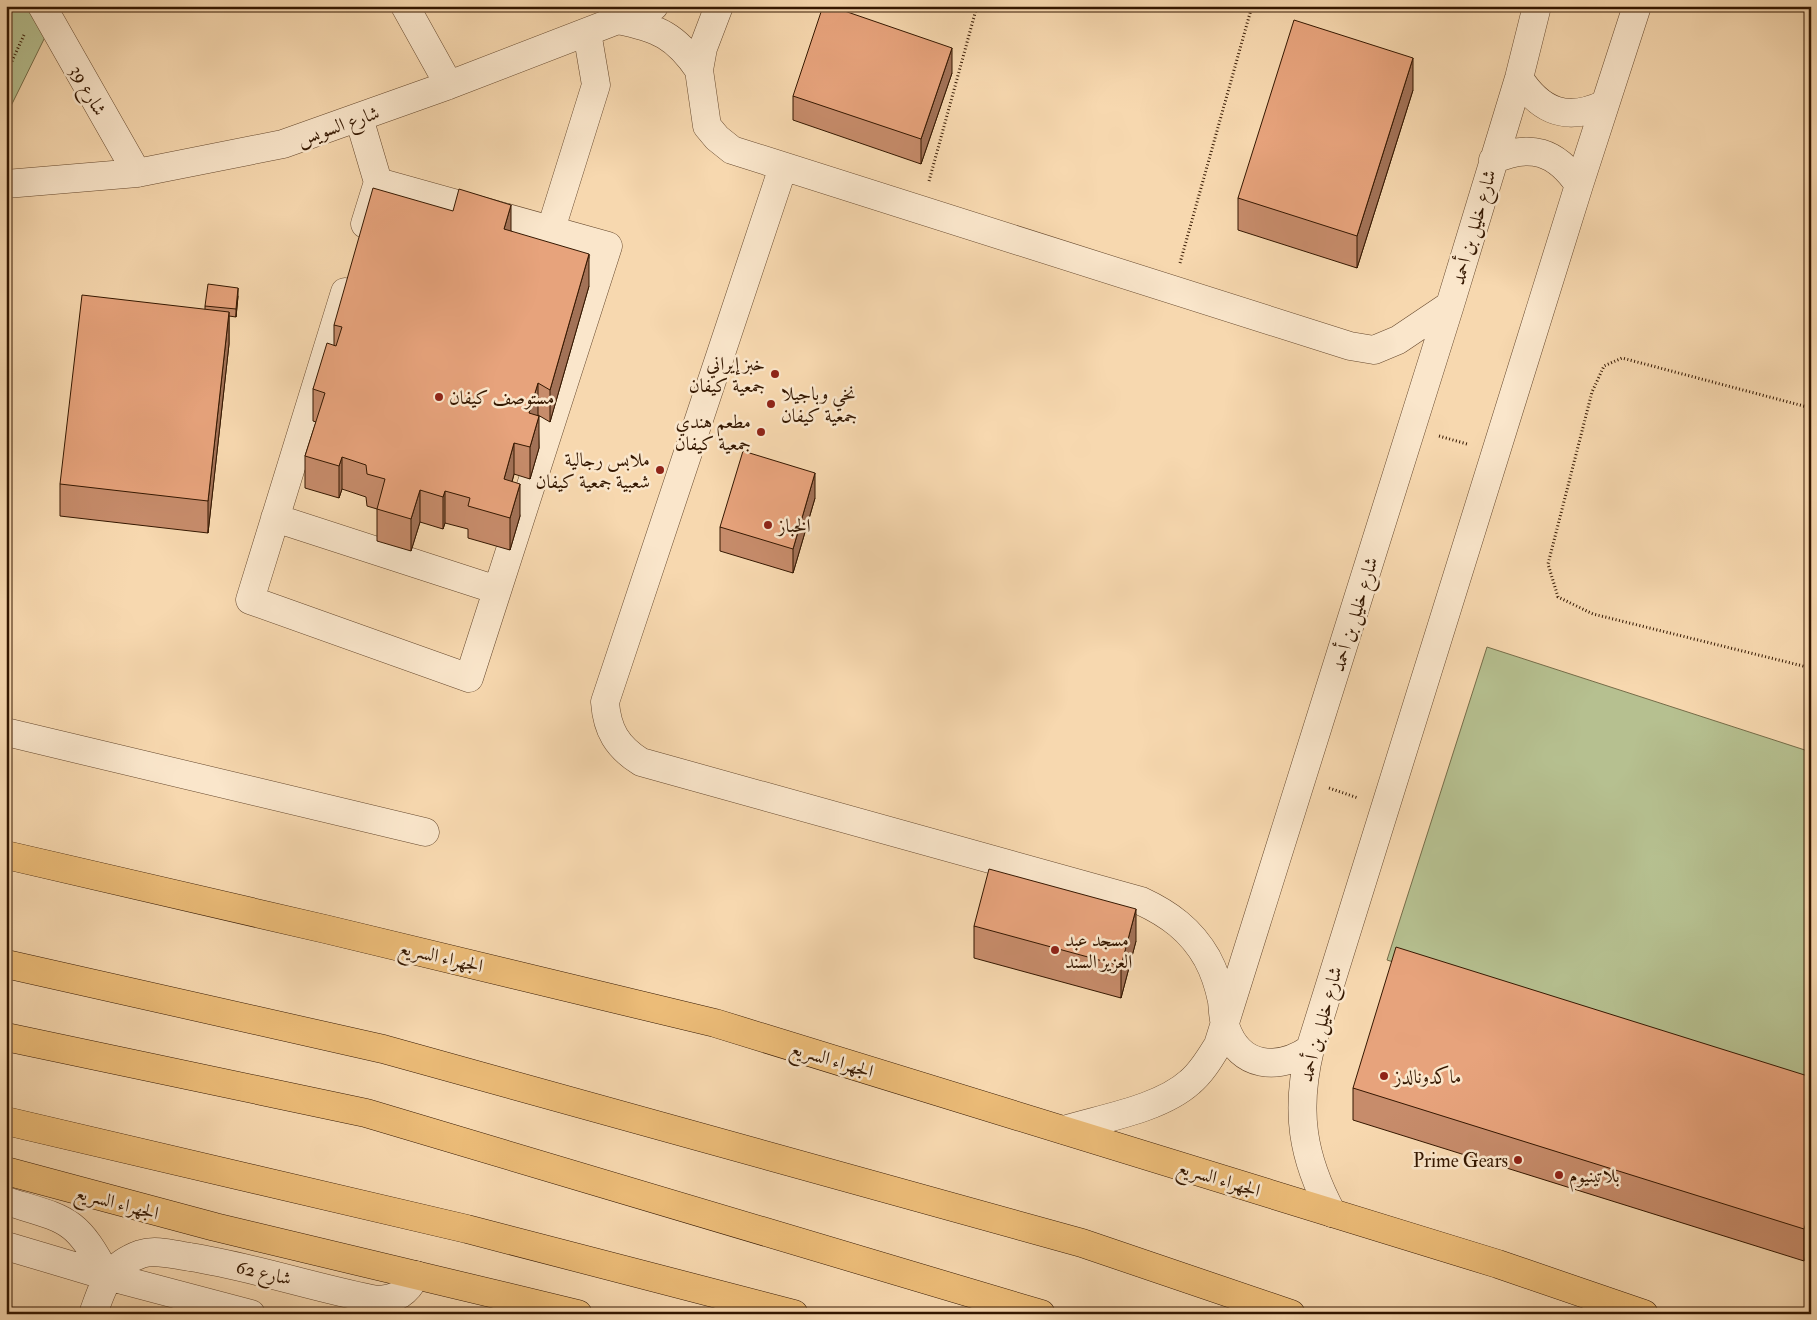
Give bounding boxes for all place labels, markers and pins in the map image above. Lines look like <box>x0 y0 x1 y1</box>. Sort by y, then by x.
place label: خبز إيراني جمعية كيفان <box>689 352 765 398</box>
marker: خبز إيراني جمعية كيفان <box>769 368 781 380</box>
place label: نخي وباجيلا جمعية كيفان <box>781 382 857 428</box>
place label: مستوصف كيفان <box>449 386 554 410</box>
marker: مستوصف كيفان <box>433 391 445 403</box>
marker: نخي وباجيلا جمعية كيفان <box>765 398 777 410</box>
place label: مطعم هندي جمعية كيفان <box>675 410 751 456</box>
marker: مطعم هندي جمعية كيفان <box>755 426 767 438</box>
place label: ملابس رجالية شعبية جمعية كيفان <box>536 448 650 494</box>
marker: ملابس رجالية شعبية جمعية كيفان <box>654 464 666 476</box>
place label: الخباز <box>776 514 811 538</box>
marker: الخباز <box>762 519 774 531</box>
place label: مسجد عبد العزيز السند <box>1065 928 1132 974</box>
marker: مسجد عبد العزيز السند <box>1049 944 1061 956</box>
place label: ماكدونالدز <box>1392 1065 1461 1089</box>
marker: ماكدونالدز <box>1378 1070 1390 1082</box>
place label: Prime Gears <box>1413 1149 1508 1173</box>
marker: Prime Gears <box>1512 1154 1524 1166</box>
place label: بلاتينيوم <box>1569 1164 1620 1192</box>
marker: بلاتينيوم <box>1553 1169 1565 1181</box>

